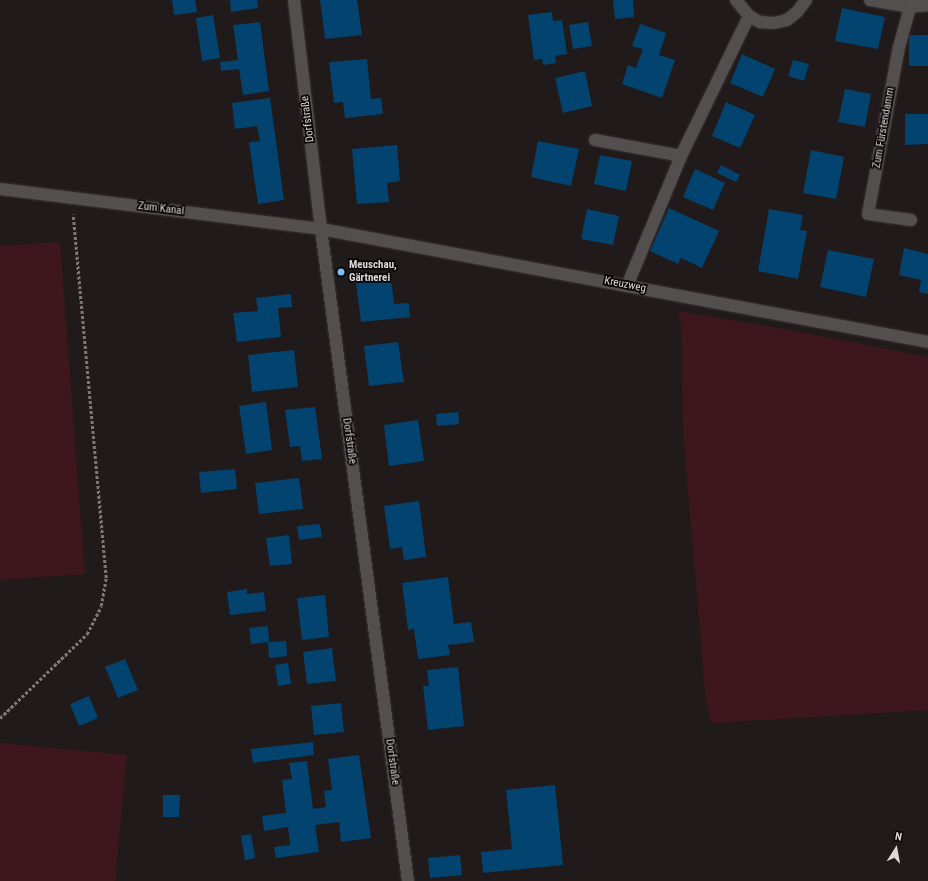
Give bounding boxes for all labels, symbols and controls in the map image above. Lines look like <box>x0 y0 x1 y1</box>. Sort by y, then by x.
street label: Zum Fürstendamm <box>870 87 898 169</box>
street label: Dorfstraße <box>299 95 317 143</box>
street label: Zum Kanal <box>137 200 185 218</box>
place label: Meuschau, Gärtnerei <box>349 259 397 285</box>
marker: Meuschau, Gärtnerei <box>336 267 346 277</box>
street label: Kreuzweg <box>603 274 647 296</box>
street label: Dorfstraße <box>339 417 359 465</box>
street label: Dorfstraße <box>382 738 402 786</box>
north arrow <box>876 829 916 869</box>
text: N <box>894 830 903 844</box>

